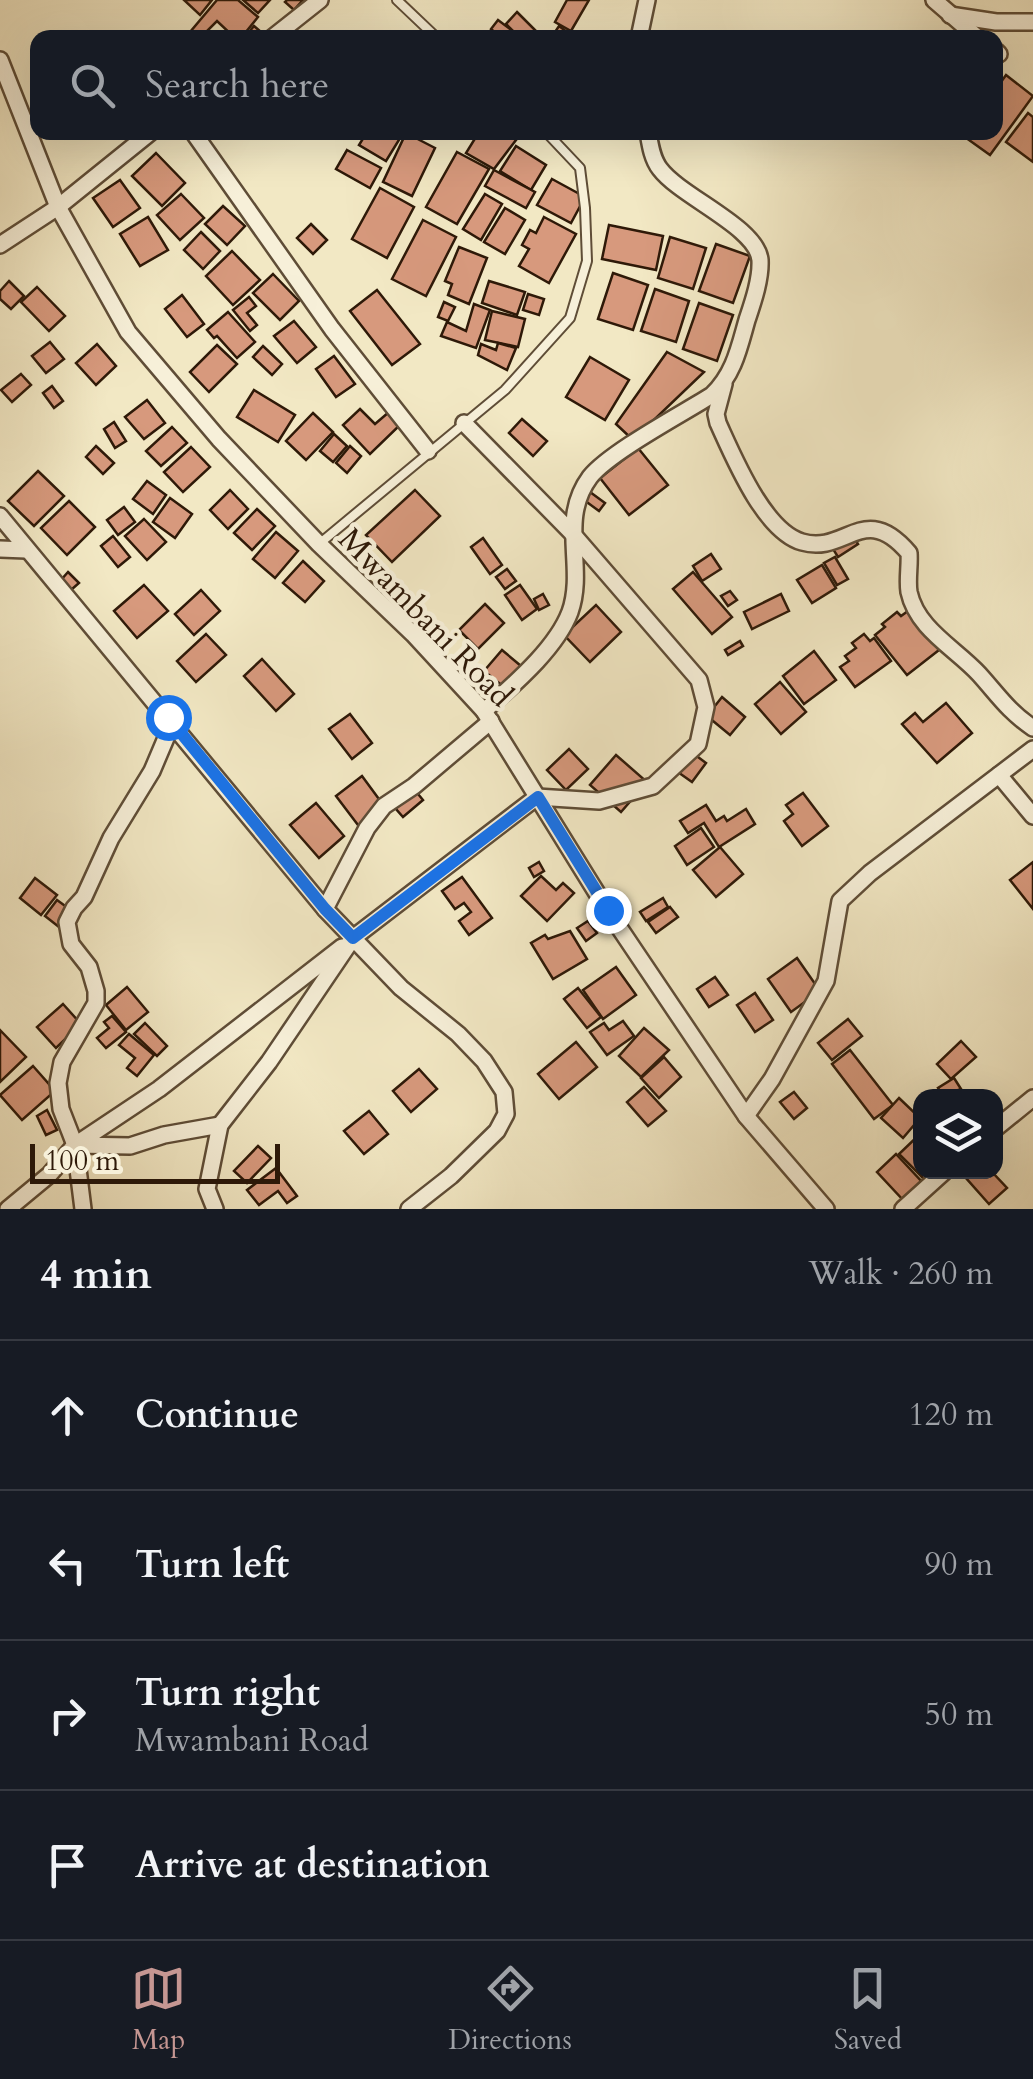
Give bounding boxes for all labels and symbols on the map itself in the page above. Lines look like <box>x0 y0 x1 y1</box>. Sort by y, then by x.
street label: Mwambani Road <box>328 518 522 717</box>
route start <box>146 695 192 741</box>
route end <box>586 888 632 934</box>
scale bar <box>30 1139 280 1184</box>

